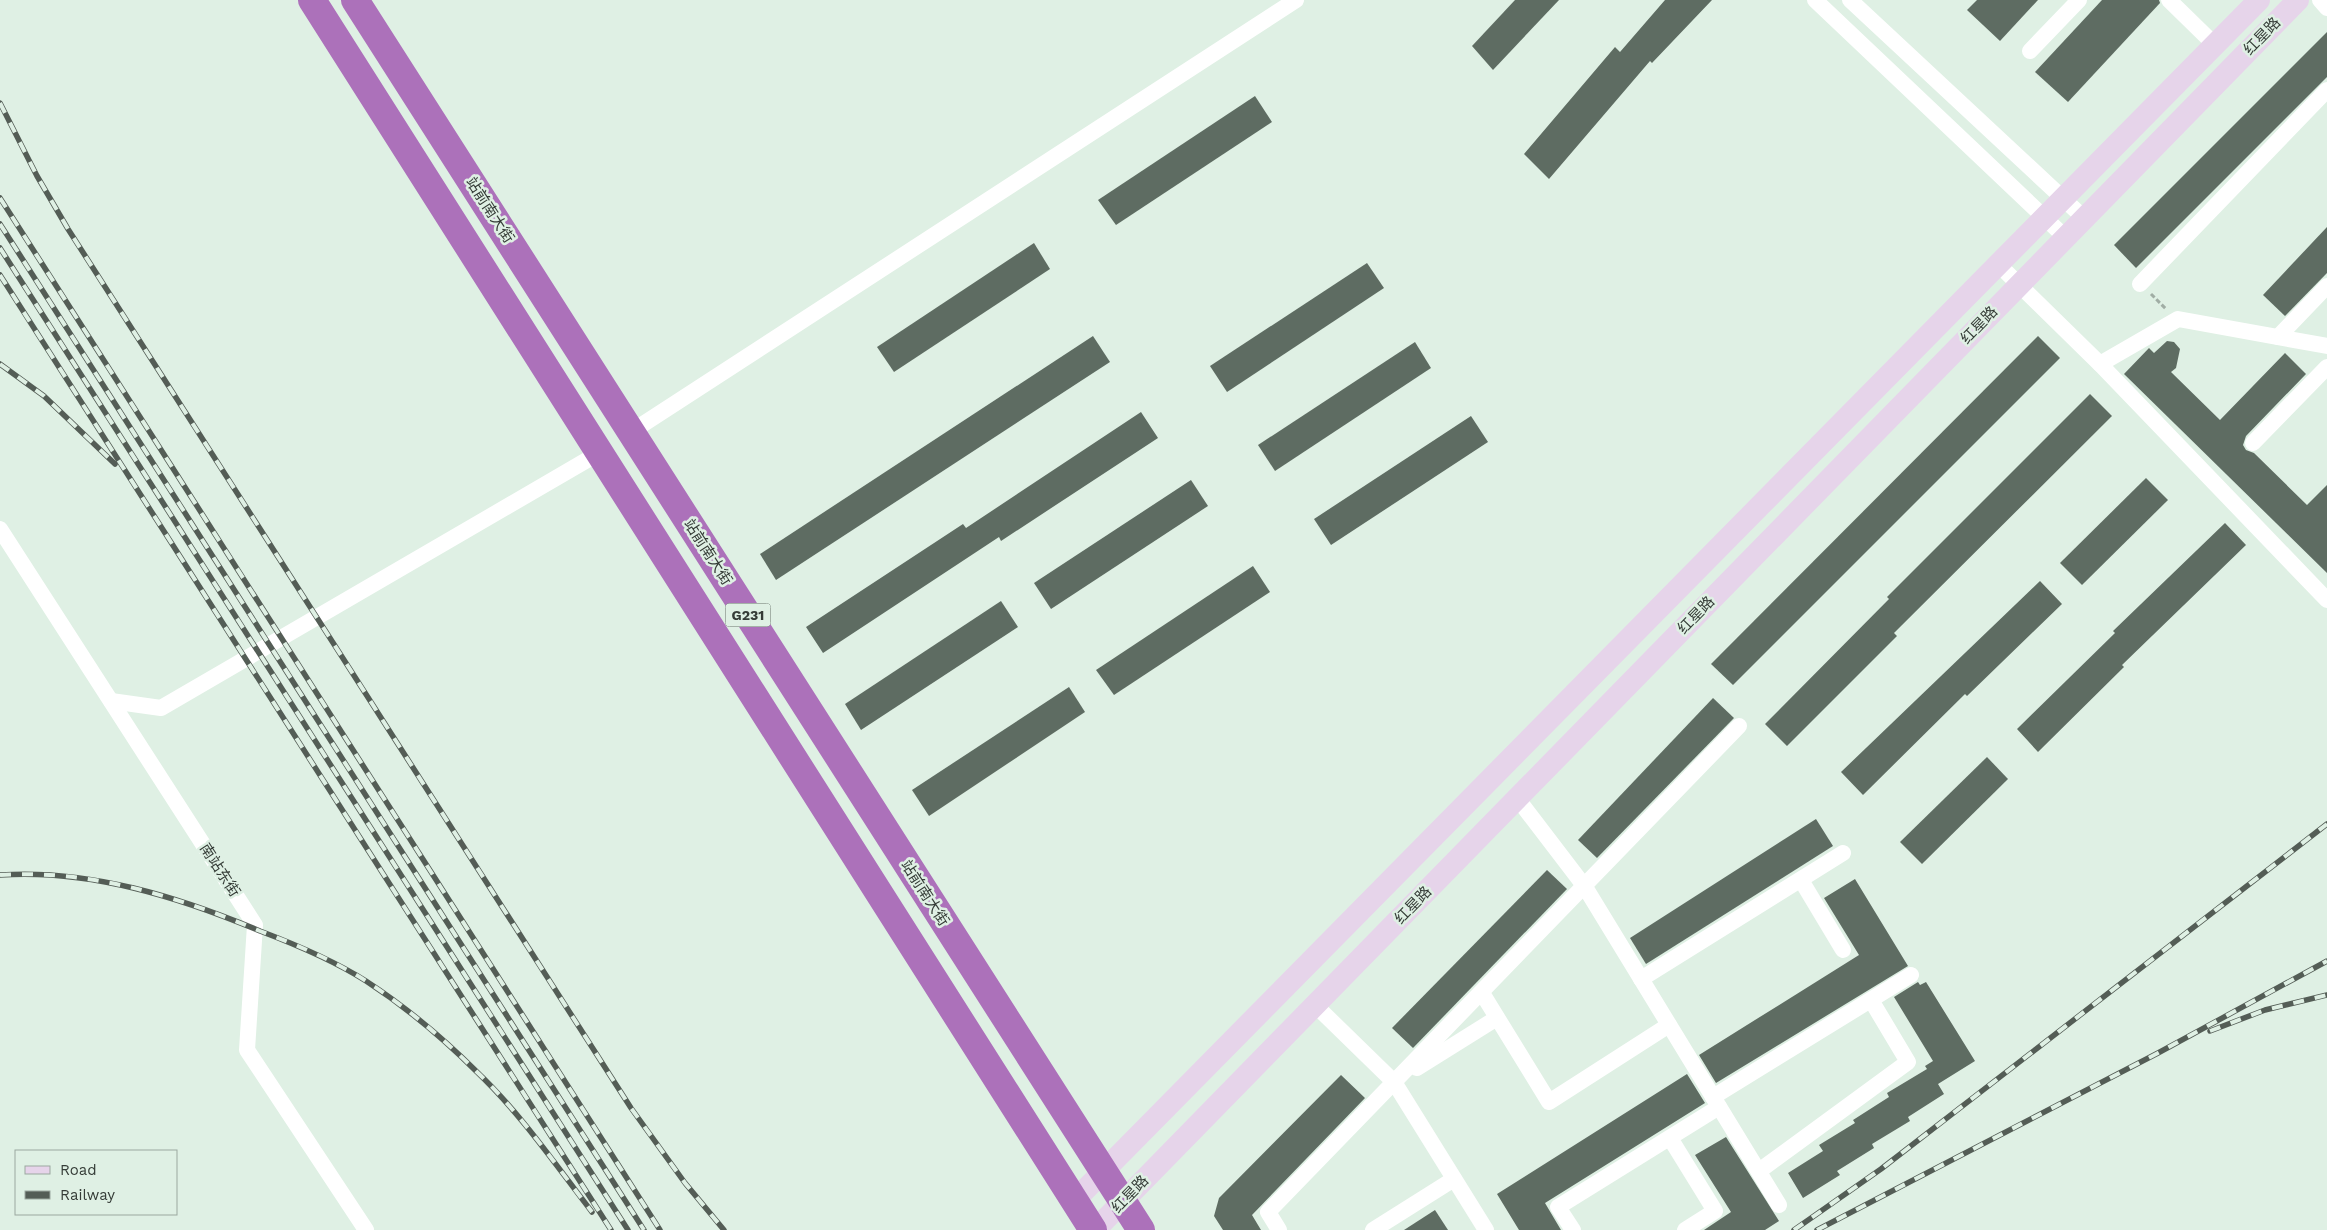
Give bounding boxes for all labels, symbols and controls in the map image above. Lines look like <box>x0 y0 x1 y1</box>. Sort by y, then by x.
street label: 红星路 <box>2240 14 2284 58</box>
street label: 站前南大街 <box>462 174 518 246</box>
street label: 红星路 <box>1957 303 2001 347</box>
street label: 站前南大街 <box>680 516 736 588</box>
street label: 红星路 <box>1674 593 1718 637</box>
road number: G231 <box>726 604 770 626</box>
street label: 南站东街 <box>196 840 244 900</box>
street label: 站前南大街 <box>897 857 953 929</box>
street label: 红星路 <box>1391 883 1435 927</box>
legend <box>15 1150 178 1215</box>
text: Road <box>60 1161 97 1179</box>
street label: 红星路 <box>1108 1172 1152 1216</box>
text: Railway <box>60 1186 115 1204</box>

